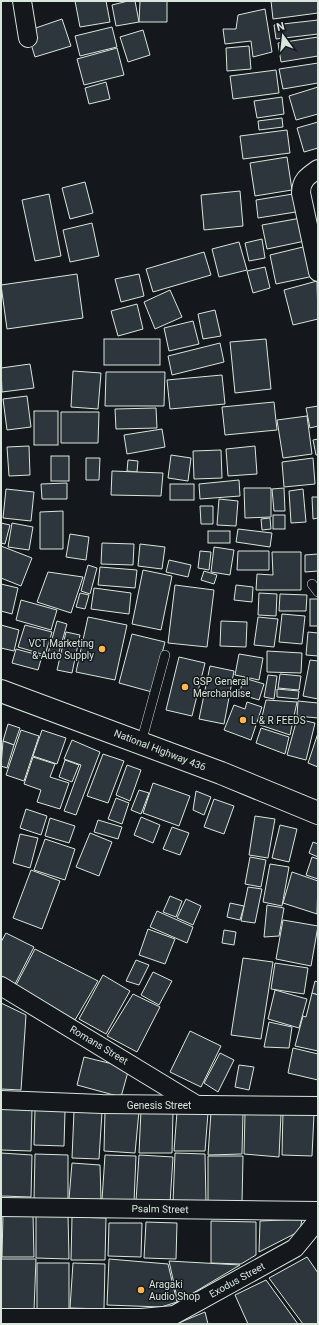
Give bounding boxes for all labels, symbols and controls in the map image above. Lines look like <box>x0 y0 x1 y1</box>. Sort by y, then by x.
north arrow <box>263 16 303 56</box>
text: N <box>275 19 286 34</box>
place label: VCT Marketing & Auto Supply <box>28 638 94 661</box>
marker: VCT Marketing & Auto Supply <box>97 644 107 654</box>
place label: GSP General Merchandise <box>193 676 251 699</box>
marker: GSP General Merchandise <box>180 682 190 692</box>
marker: L & R FEEDS <box>238 715 248 725</box>
place label: L & R FEEDS <box>251 715 306 726</box>
street label: National Highway 436 <box>113 727 208 773</box>
street label: Romans Street <box>68 1023 130 1067</box>
street label: Genesis Street <box>127 1100 191 1111</box>
street label: Psalm Street <box>131 1203 189 1215</box>
street label: Exodus Street <box>207 1260 267 1300</box>
place label: Aragaki Audio Shop <box>149 1279 200 1302</box>
marker: Aragaki Audio Shop <box>136 1285 146 1295</box>

